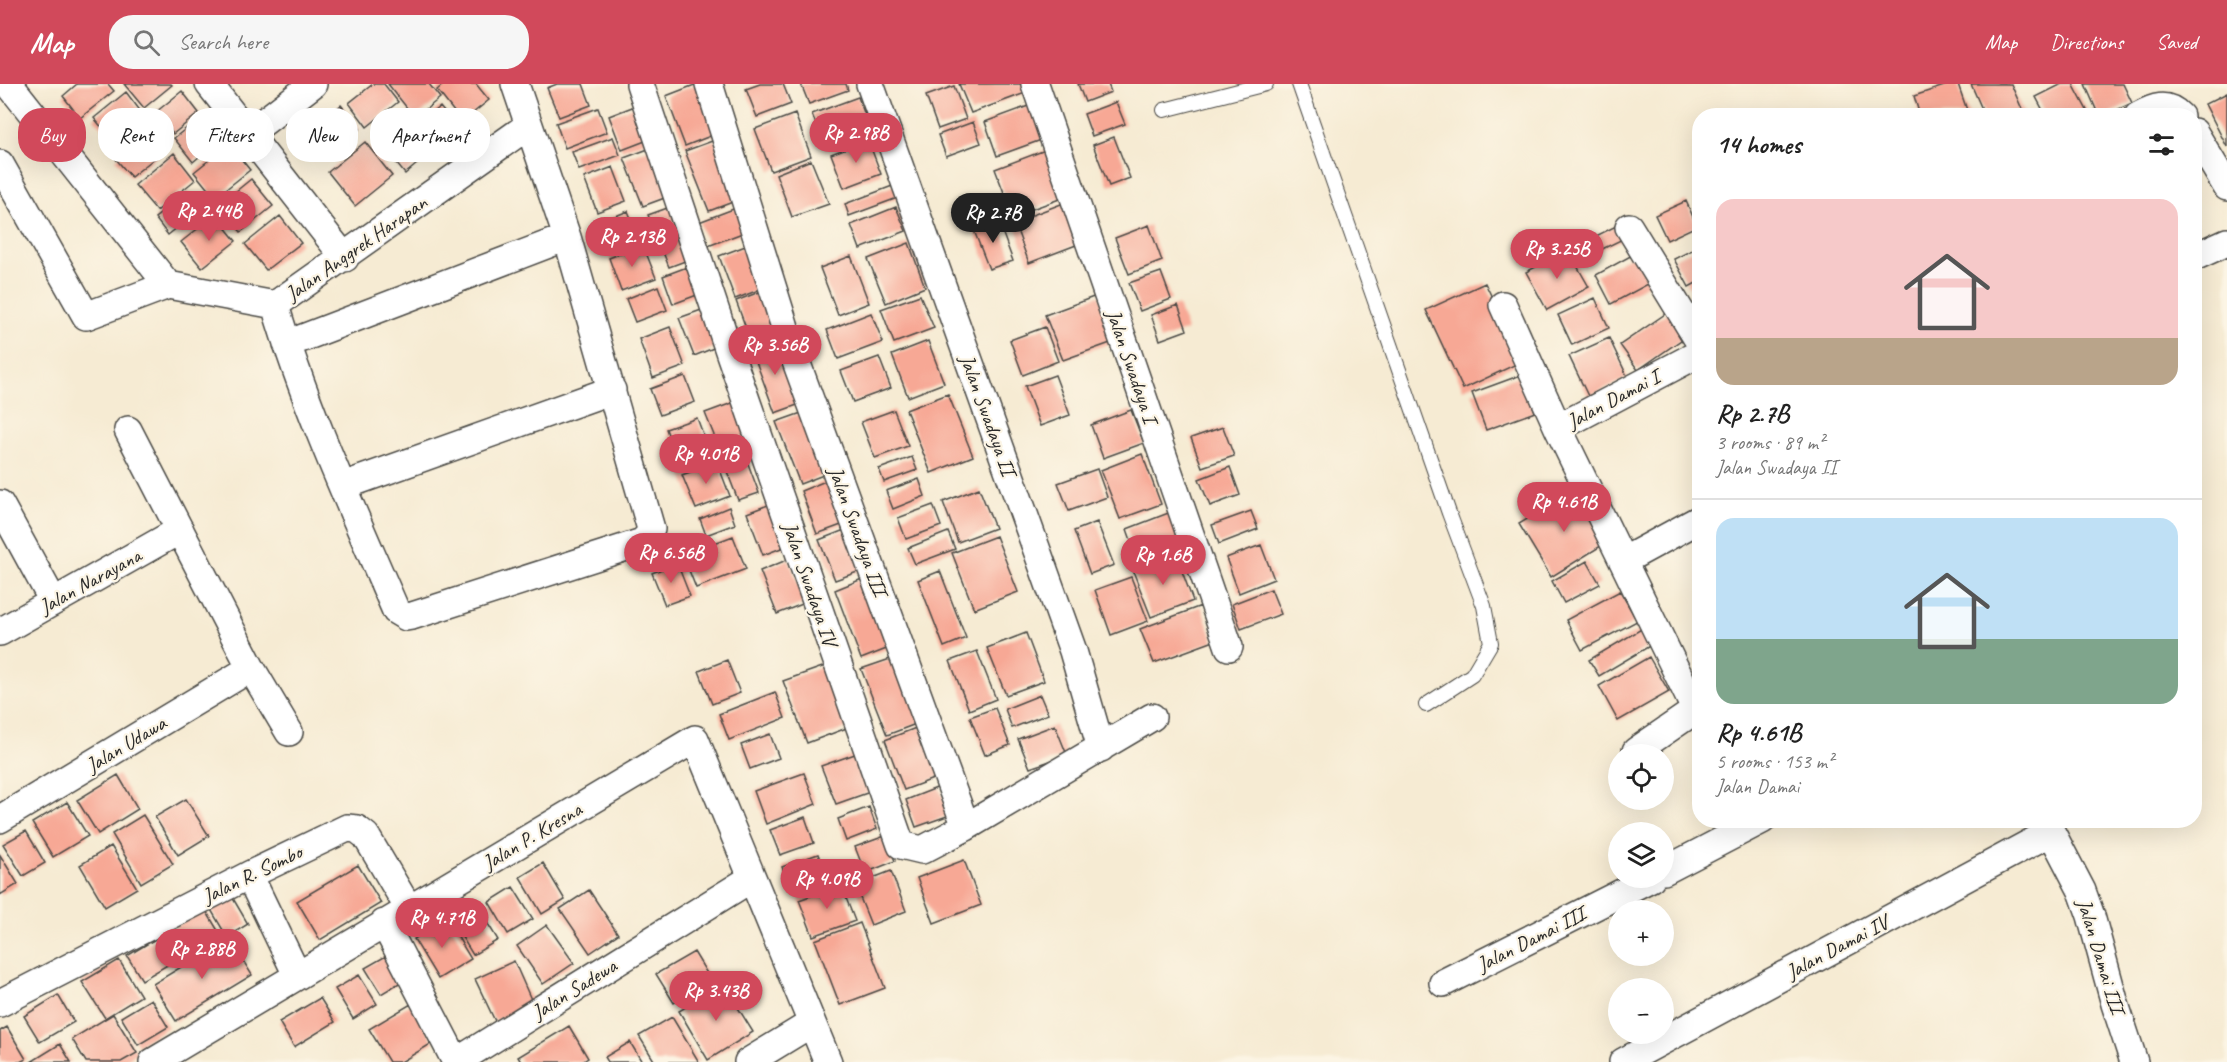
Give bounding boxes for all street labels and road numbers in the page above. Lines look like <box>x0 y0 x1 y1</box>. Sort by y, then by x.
street label: Jalan Anggrek Harapan <box>279 189 432 307</box>
street label: Jalan Swadaya I <box>1100 305 1165 430</box>
street label: Jalan Swadaya II <box>954 350 1023 483</box>
street label: Jalan Damai I <box>1561 362 1668 435</box>
street label: Jalan Swadaya III <box>822 462 895 603</box>
street label: Jalan Swadaya IV <box>776 518 844 653</box>
street label: Jalan Narayana <box>34 541 148 620</box>
street label: Jalan Udawa <box>80 709 172 779</box>
street label: Jalan P. Kresna <box>477 795 588 876</box>
street label: Jalan R. Sombo <box>197 838 308 910</box>
street label: Jalan Damai III <box>2071 895 2132 1021</box>
street label: Jalan Damai III <box>1472 898 1594 978</box>
street label: Jalan Damai IV <box>1781 908 1896 985</box>
street label: Jalan Sadewa <box>526 952 623 1026</box>

